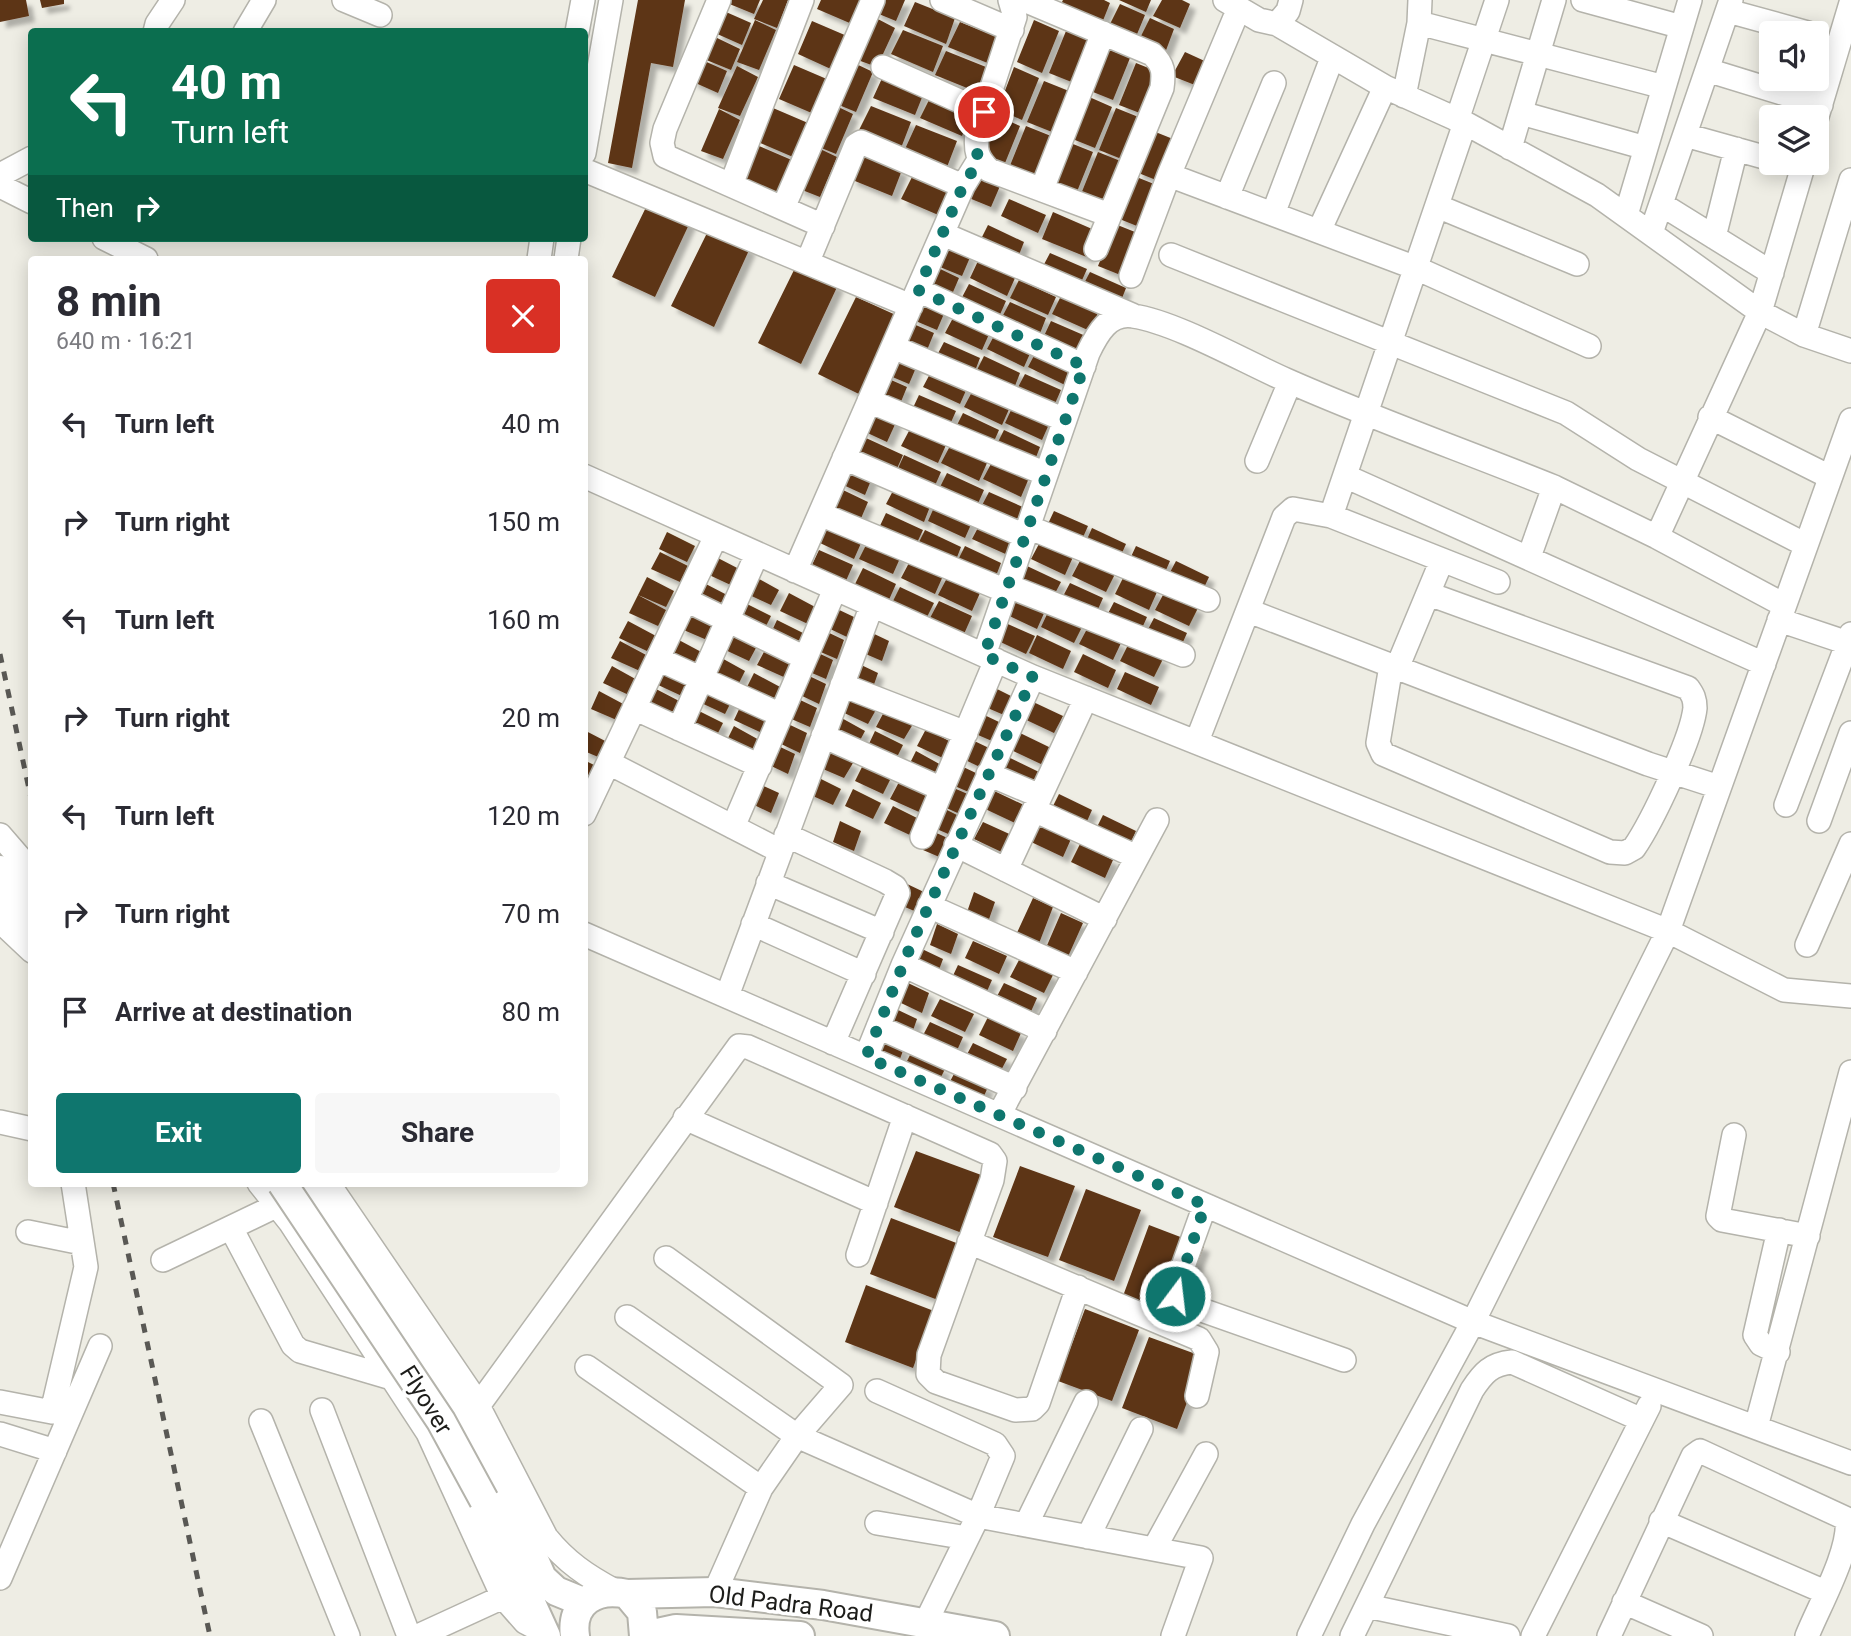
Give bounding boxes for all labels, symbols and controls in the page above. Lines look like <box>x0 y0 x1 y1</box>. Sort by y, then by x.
map controls <box>1759 21 1829 175</box>
button: sound <box>1759 21 1829 91</box>
text: 40 m <box>171 54 282 111</box>
icon: left <box>56 56 147 147</box>
pin <box>954 82 1014 142</box>
icon: arrive <box>965 93 1003 131</box>
button: layers <box>1759 105 1829 175</box>
text: Turn left <box>171 113 289 151</box>
icon: right <box>128 189 166 227</box>
text: Then <box>56 193 114 223</box>
text: 8 min <box>56 277 162 326</box>
button: close <box>486 279 560 353</box>
text: 640 m · 16:21 <box>56 328 195 355</box>
icon: left <box>56 405 94 443</box>
text: Turn left <box>115 409 214 439</box>
text: 40 m <box>502 409 560 439</box>
icon: right <box>56 503 94 541</box>
text: Turn right <box>115 507 230 537</box>
text: 150 m <box>487 507 560 537</box>
icon: left <box>56 601 94 639</box>
text: Turn left <box>115 605 214 635</box>
text: 160 m <box>487 605 560 635</box>
icon: right <box>56 699 94 737</box>
text: Turn right <box>115 703 230 733</box>
text: 20 m <box>502 703 560 733</box>
icon: left <box>56 797 94 835</box>
text: Turn left <box>115 801 214 831</box>
text: 120 m <box>487 801 560 831</box>
icon: right <box>56 895 94 933</box>
text: Turn right <box>115 899 230 929</box>
text: 70 m <box>502 899 560 929</box>
icon: arrive <box>56 993 94 1031</box>
text: Arrive at destination <box>115 997 352 1027</box>
text: 80 m <box>502 997 560 1027</box>
button: Exit <box>56 1093 301 1173</box>
button: Share <box>315 1093 560 1173</box>
position arrow <box>1138 1259 1212 1333</box>
street label: Flyover <box>394 1360 458 1440</box>
street label: Old Padra Road <box>707 1580 875 1628</box>

